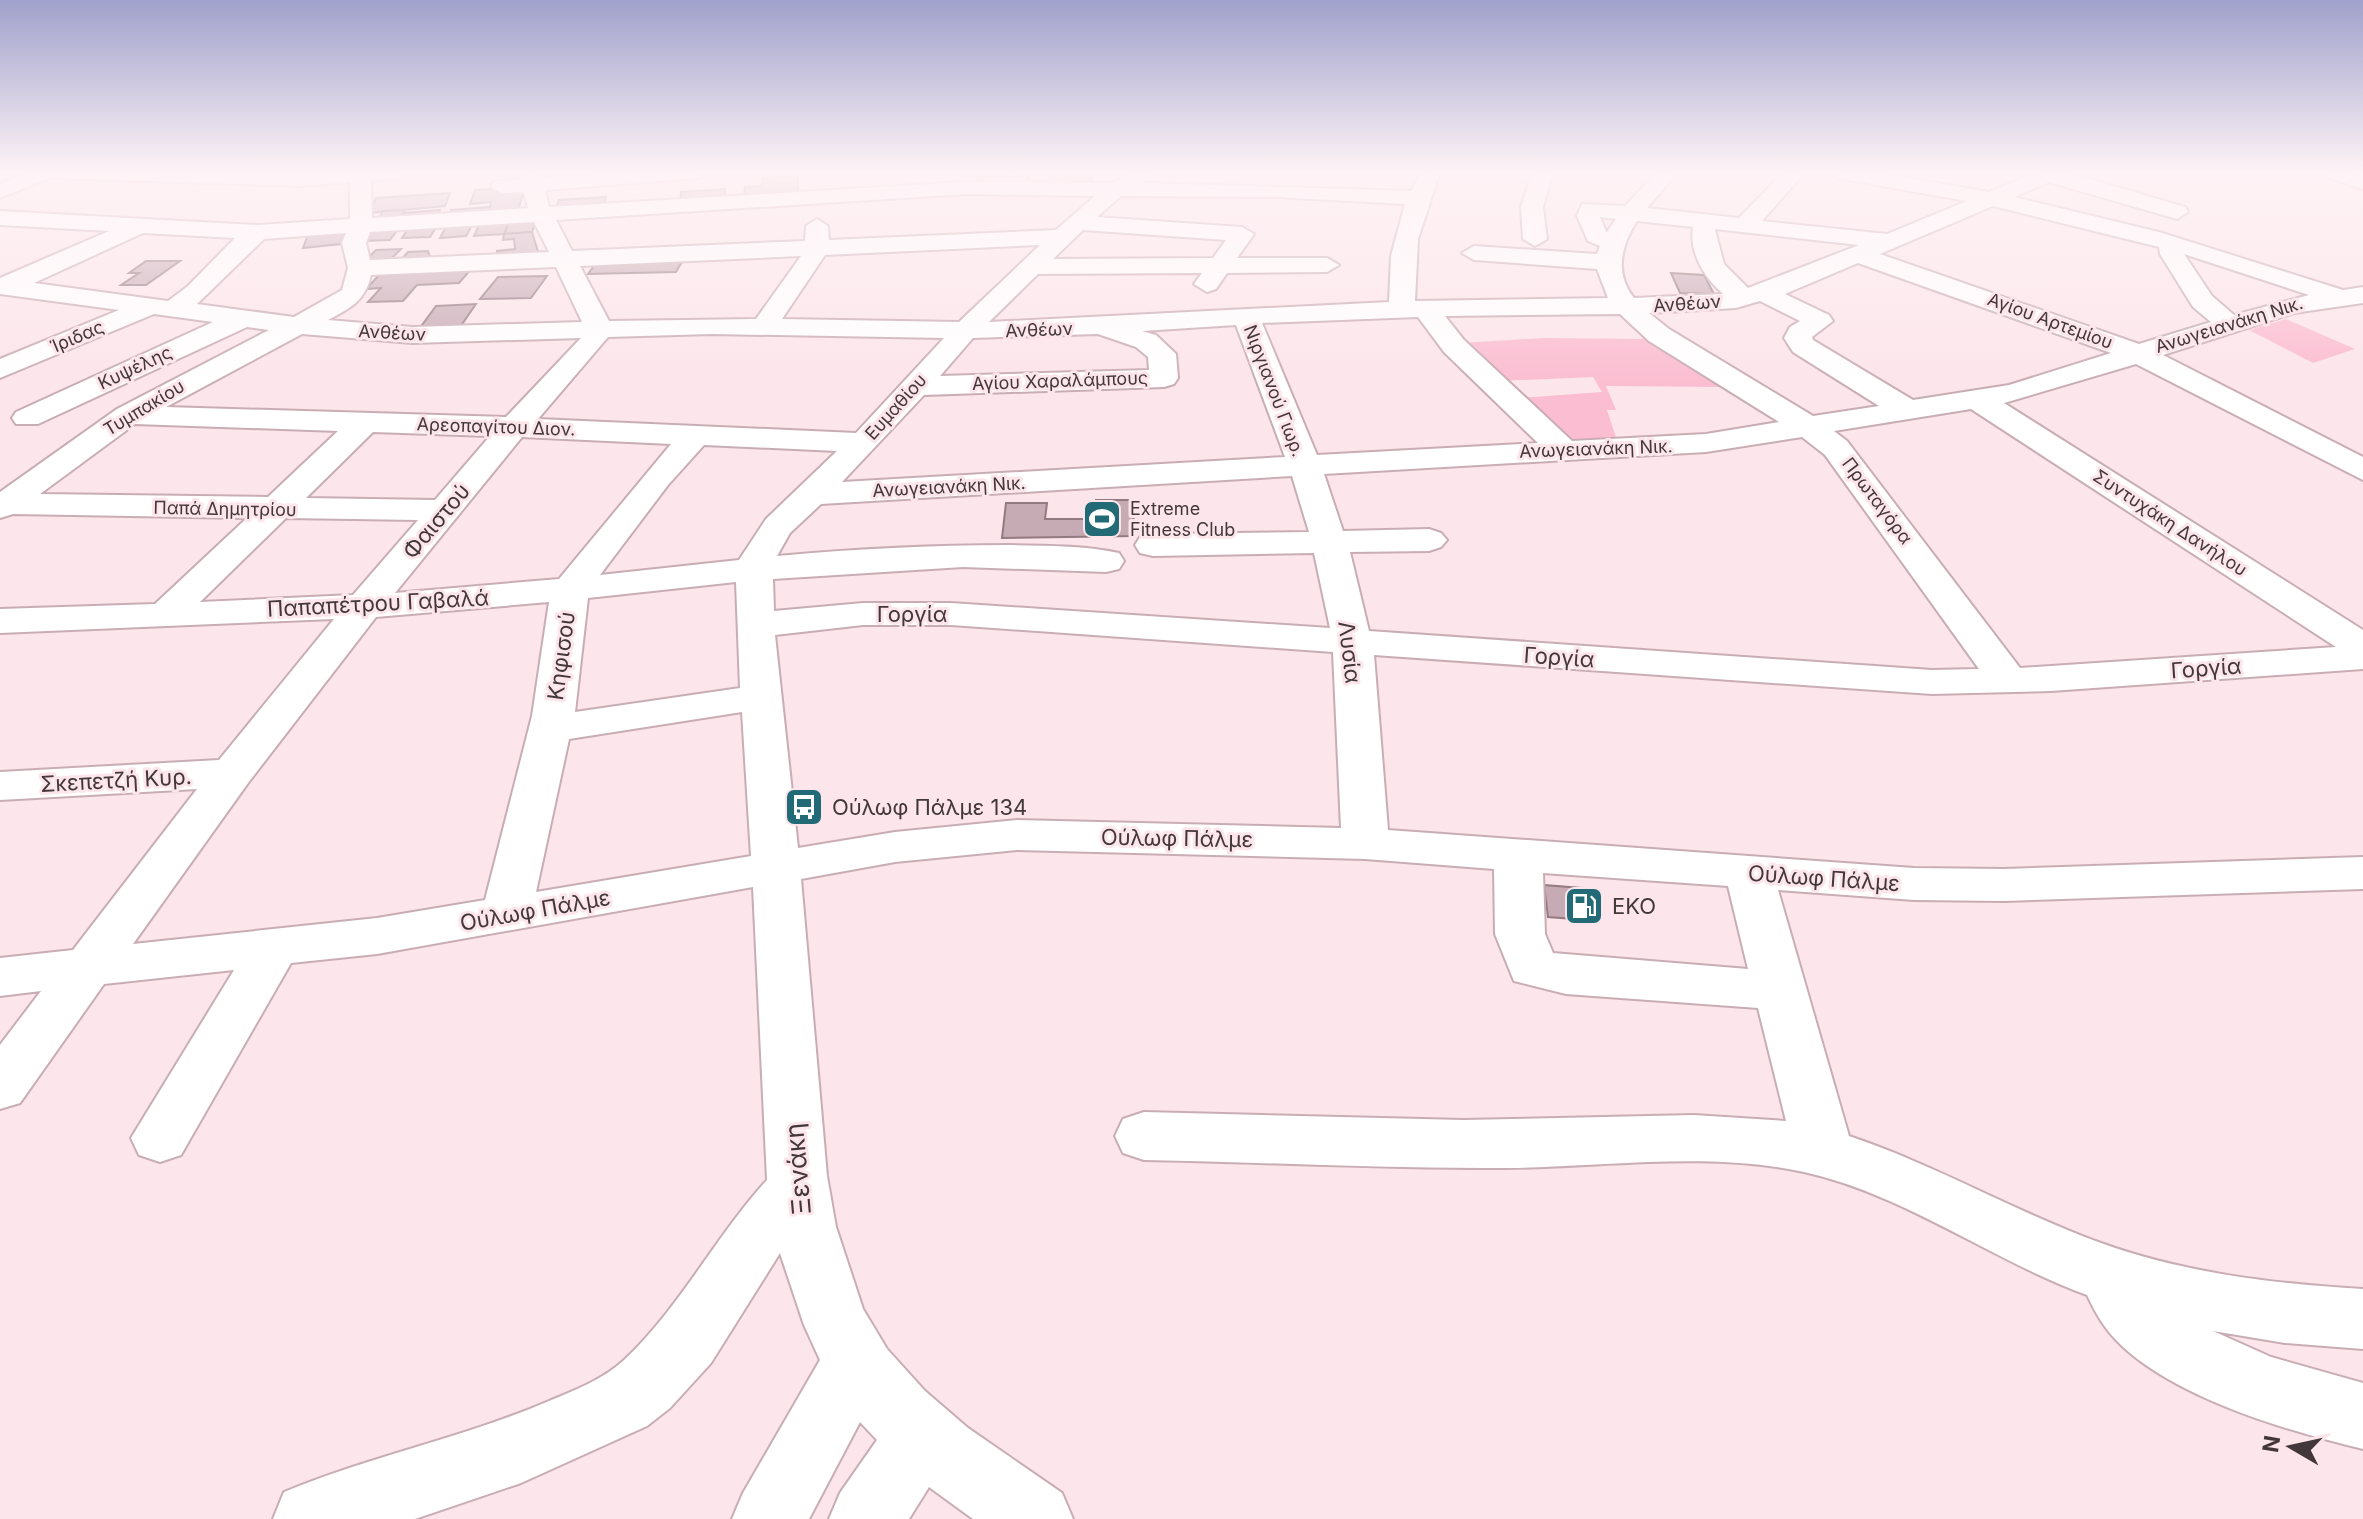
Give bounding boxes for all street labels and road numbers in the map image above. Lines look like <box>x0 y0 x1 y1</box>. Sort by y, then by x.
street label: Αγίου Αρτεμίου <box>1985 288 2116 353</box>
street label: Ανθέων <box>1652 291 1722 316</box>
street label: Ανωγειανάκη Νικ. <box>2152 292 2305 357</box>
street label: Ίριδας <box>47 316 107 357</box>
street label: Ανθέων <box>1005 318 1074 341</box>
street label: Ανθέων <box>358 320 427 345</box>
street label: Νιργιανού Γιωρ. <box>1240 322 1309 460</box>
street label: Κυψέλης <box>95 341 175 394</box>
street label: Αγίου Χαραλάμπους <box>972 367 1148 394</box>
street label: Ευμαθίου <box>861 369 931 444</box>
street label: Τυμπακίου <box>100 375 188 440</box>
street label: Αρεοπαγίτου Διον. <box>416 413 576 440</box>
street label: Ανωγειανάκη Νικ. <box>1519 435 1673 462</box>
street label: Πρωταγόρα <box>1838 453 1917 548</box>
street label: Συντυχάκη Δανήλου <box>2090 465 2251 580</box>
street label: Ανωγειανάκη Νικ. <box>872 472 1026 501</box>
street label: Φαιστού <box>397 478 475 564</box>
street label: Παπά Δημητρίου <box>153 497 297 520</box>
street label: Παπαπέτρου Γαβαλά <box>266 584 490 622</box>
street label: Γοργία <box>877 601 947 627</box>
street label: Κηφισού <box>542 610 580 702</box>
street label: Λυσία <box>1333 619 1367 685</box>
street label: Γοργία <box>1523 642 1595 672</box>
street label: Γοργία <box>2170 653 2242 683</box>
street label: Σκεπετζή Κυρ. <box>40 763 192 797</box>
street label: Ούλωφ Πάλμε <box>1101 824 1253 852</box>
street label: Ούλωφ Πάλμε <box>1747 860 1901 896</box>
street label: Ούλωφ Πάλμε <box>458 884 612 936</box>
street label: Ξενάκη <box>778 1122 817 1216</box>

